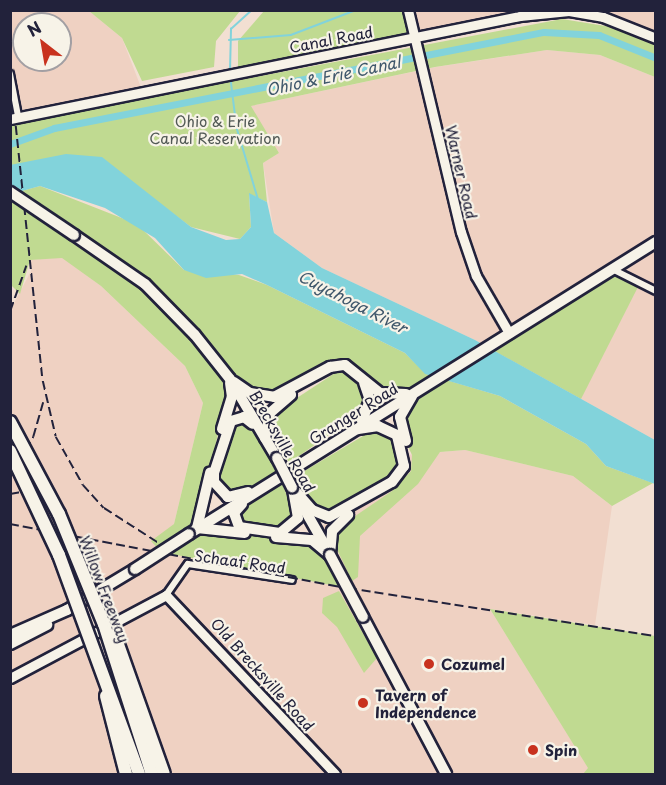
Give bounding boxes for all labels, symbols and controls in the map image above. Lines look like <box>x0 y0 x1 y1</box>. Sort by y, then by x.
north arrow <box>12 12 72 72</box>
text: N <box>22 15 45 42</box>
street label: Canal Road <box>288 22 374 56</box>
water label: Ohio & Erie Canal <box>263 51 403 99</box>
park label: Ohio & Erie Canal Reservation <box>150 111 280 146</box>
street label: Warner Road <box>443 124 481 220</box>
water label: Cuyahoga River <box>295 265 411 337</box>
street label: Granger Road <box>305 378 401 448</box>
street label: Brecksville Road <box>246 386 320 496</box>
street label: Willow Freeway <box>76 533 134 645</box>
street label: Schaaf Road <box>194 546 286 576</box>
street label: Old Brecksville Road <box>207 614 319 734</box>
place label: Cozumel <box>441 655 505 673</box>
marker: Cozumel <box>422 657 436 671</box>
place label: Tavern of Independence <box>375 685 476 720</box>
marker: Tavern of Independence <box>356 696 370 710</box>
place label: Spin <box>545 741 577 759</box>
marker: Spin <box>526 743 540 757</box>

